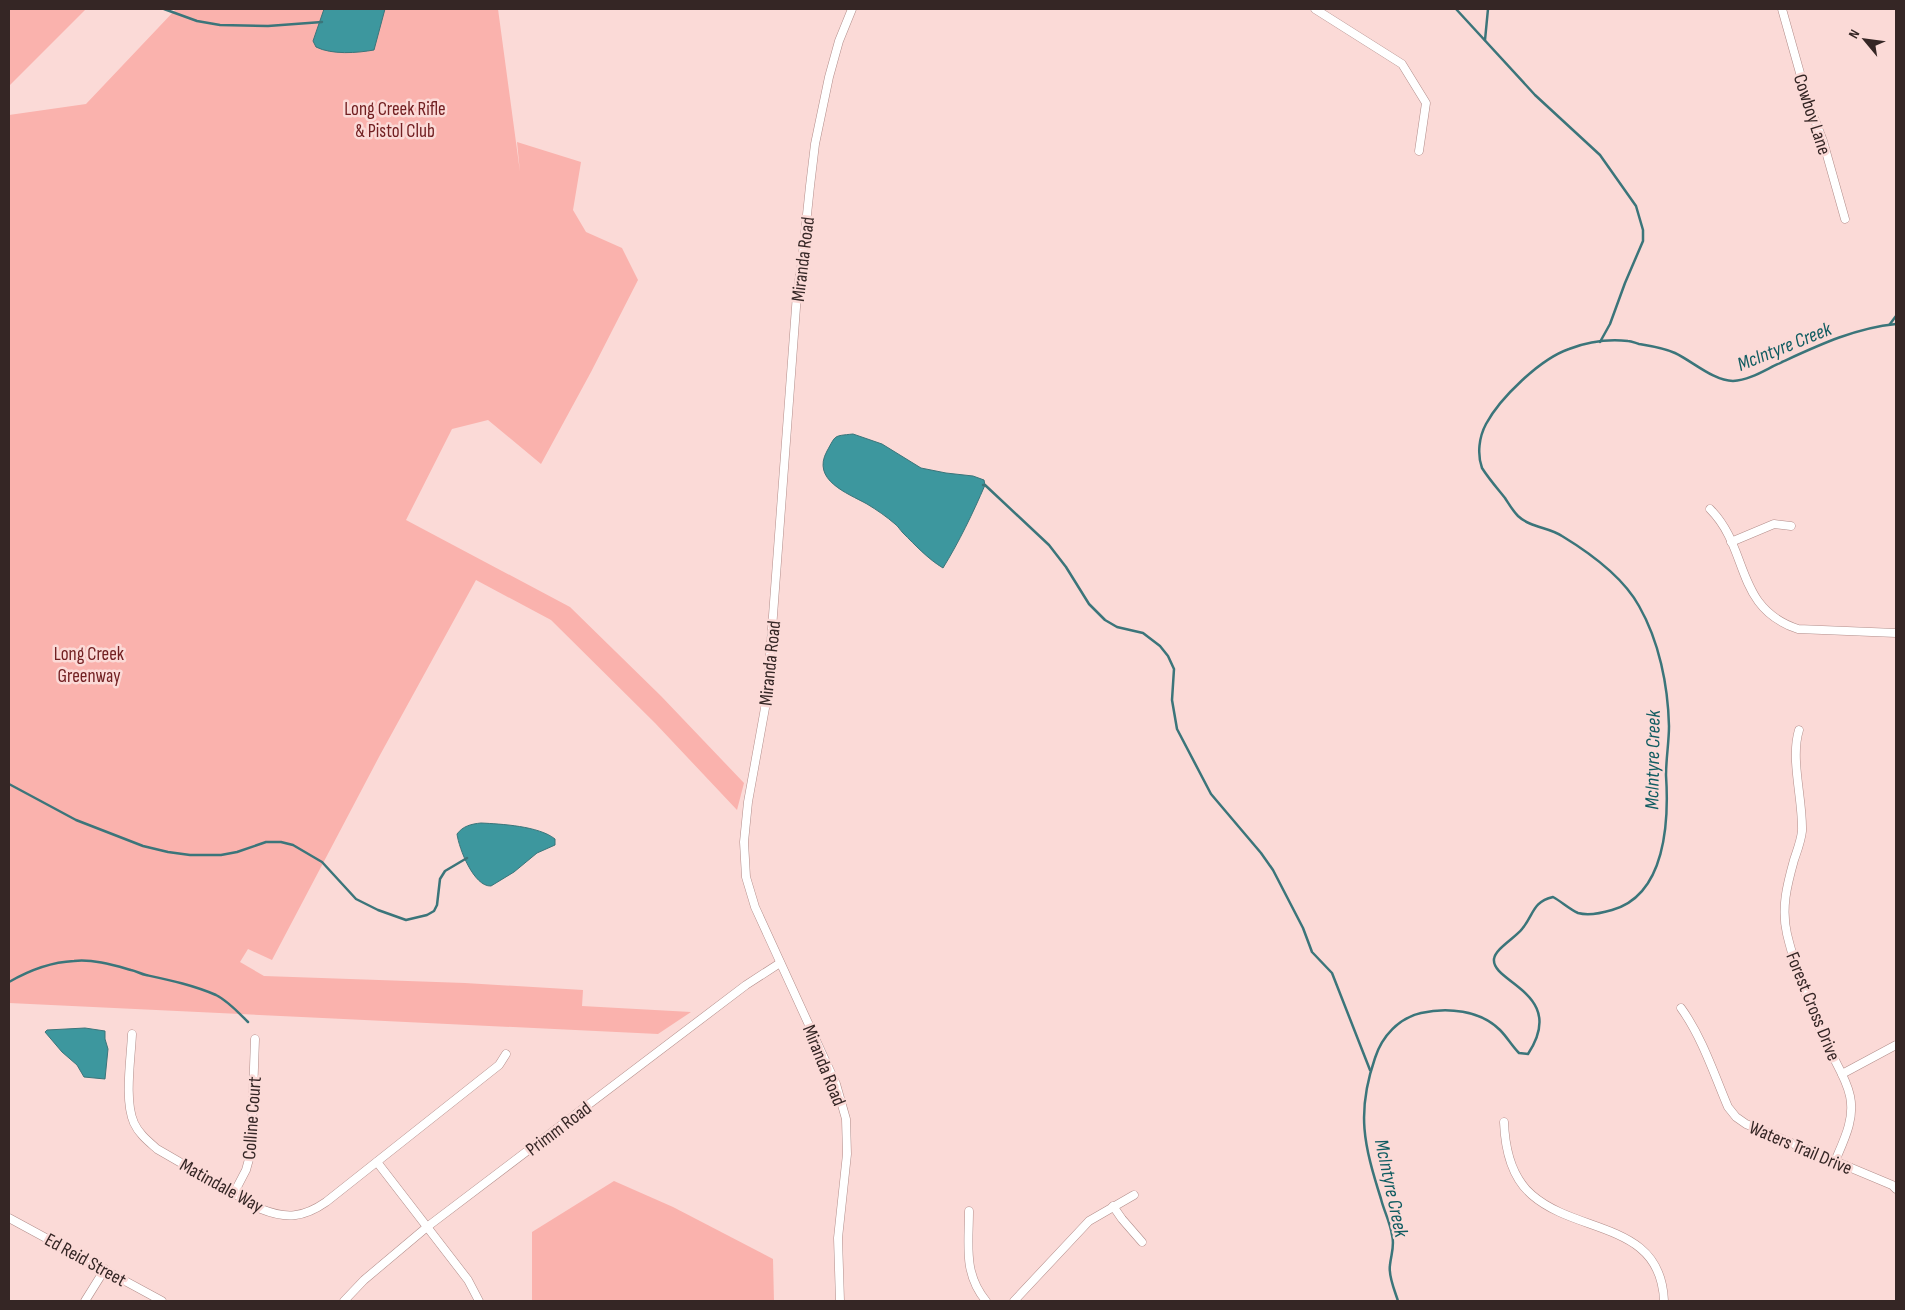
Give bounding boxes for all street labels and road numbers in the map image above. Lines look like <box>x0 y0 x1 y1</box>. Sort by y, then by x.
street label: Cowboy Lane <box>1788 71 1835 158</box>
street label: Miranda Road <box>787 215 820 303</box>
street label: Miranda Road <box>755 620 786 707</box>
street label: Forest Cross Drive <box>1780 949 1845 1064</box>
street label: Miranda Road <box>797 1022 850 1109</box>
street label: Colline Court <box>238 1076 267 1160</box>
street label: Primm Road <box>522 1097 596 1161</box>
street label: Waters Trail Drive <box>1746 1116 1855 1180</box>
street label: Matindale Way <box>176 1154 268 1219</box>
street label: Ed Reid Street <box>41 1229 130 1292</box>

